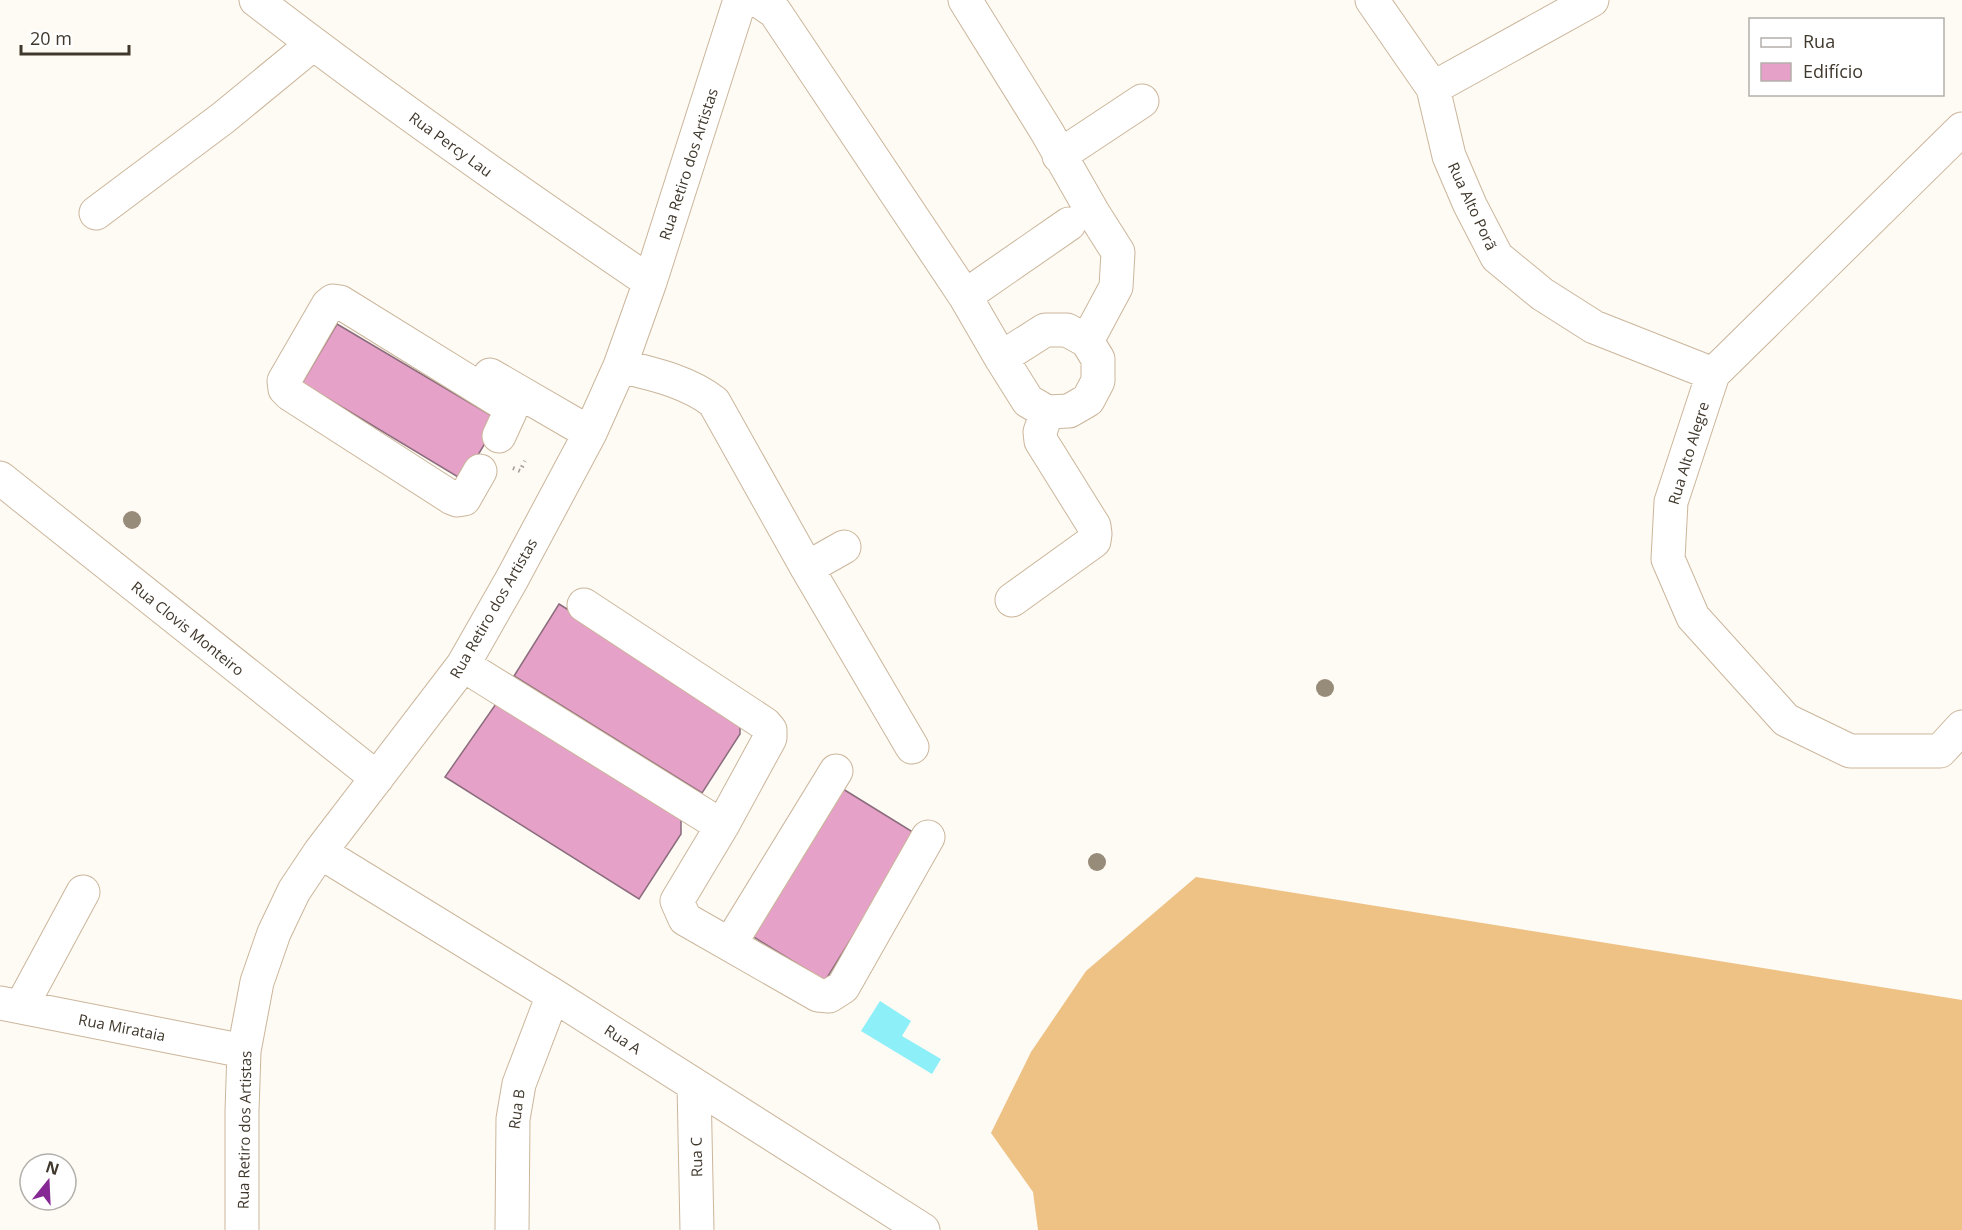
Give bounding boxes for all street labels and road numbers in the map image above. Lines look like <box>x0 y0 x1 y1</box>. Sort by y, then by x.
street label: Rua Retiro dos Artistas <box>654 86 722 242</box>
street label: Rua Percy Lau <box>405 107 497 181</box>
street label: Rua Alto Porã <box>1444 159 1502 253</box>
street label: Rua Alto Alegre <box>1663 399 1713 507</box>
street label: Rua Retiro dos Artistas <box>445 534 541 682</box>
street label: Rua Clovis Monteiro <box>127 576 249 680</box>
street label: Rua Mirataia <box>77 1009 167 1045</box>
street label: Rua A <box>601 1020 646 1059</box>
street label: Rua Retiro dos Artistas <box>233 1051 255 1209</box>
street label: Rua B <box>503 1088 529 1130</box>
street label: Rua C <box>686 1137 706 1177</box>

